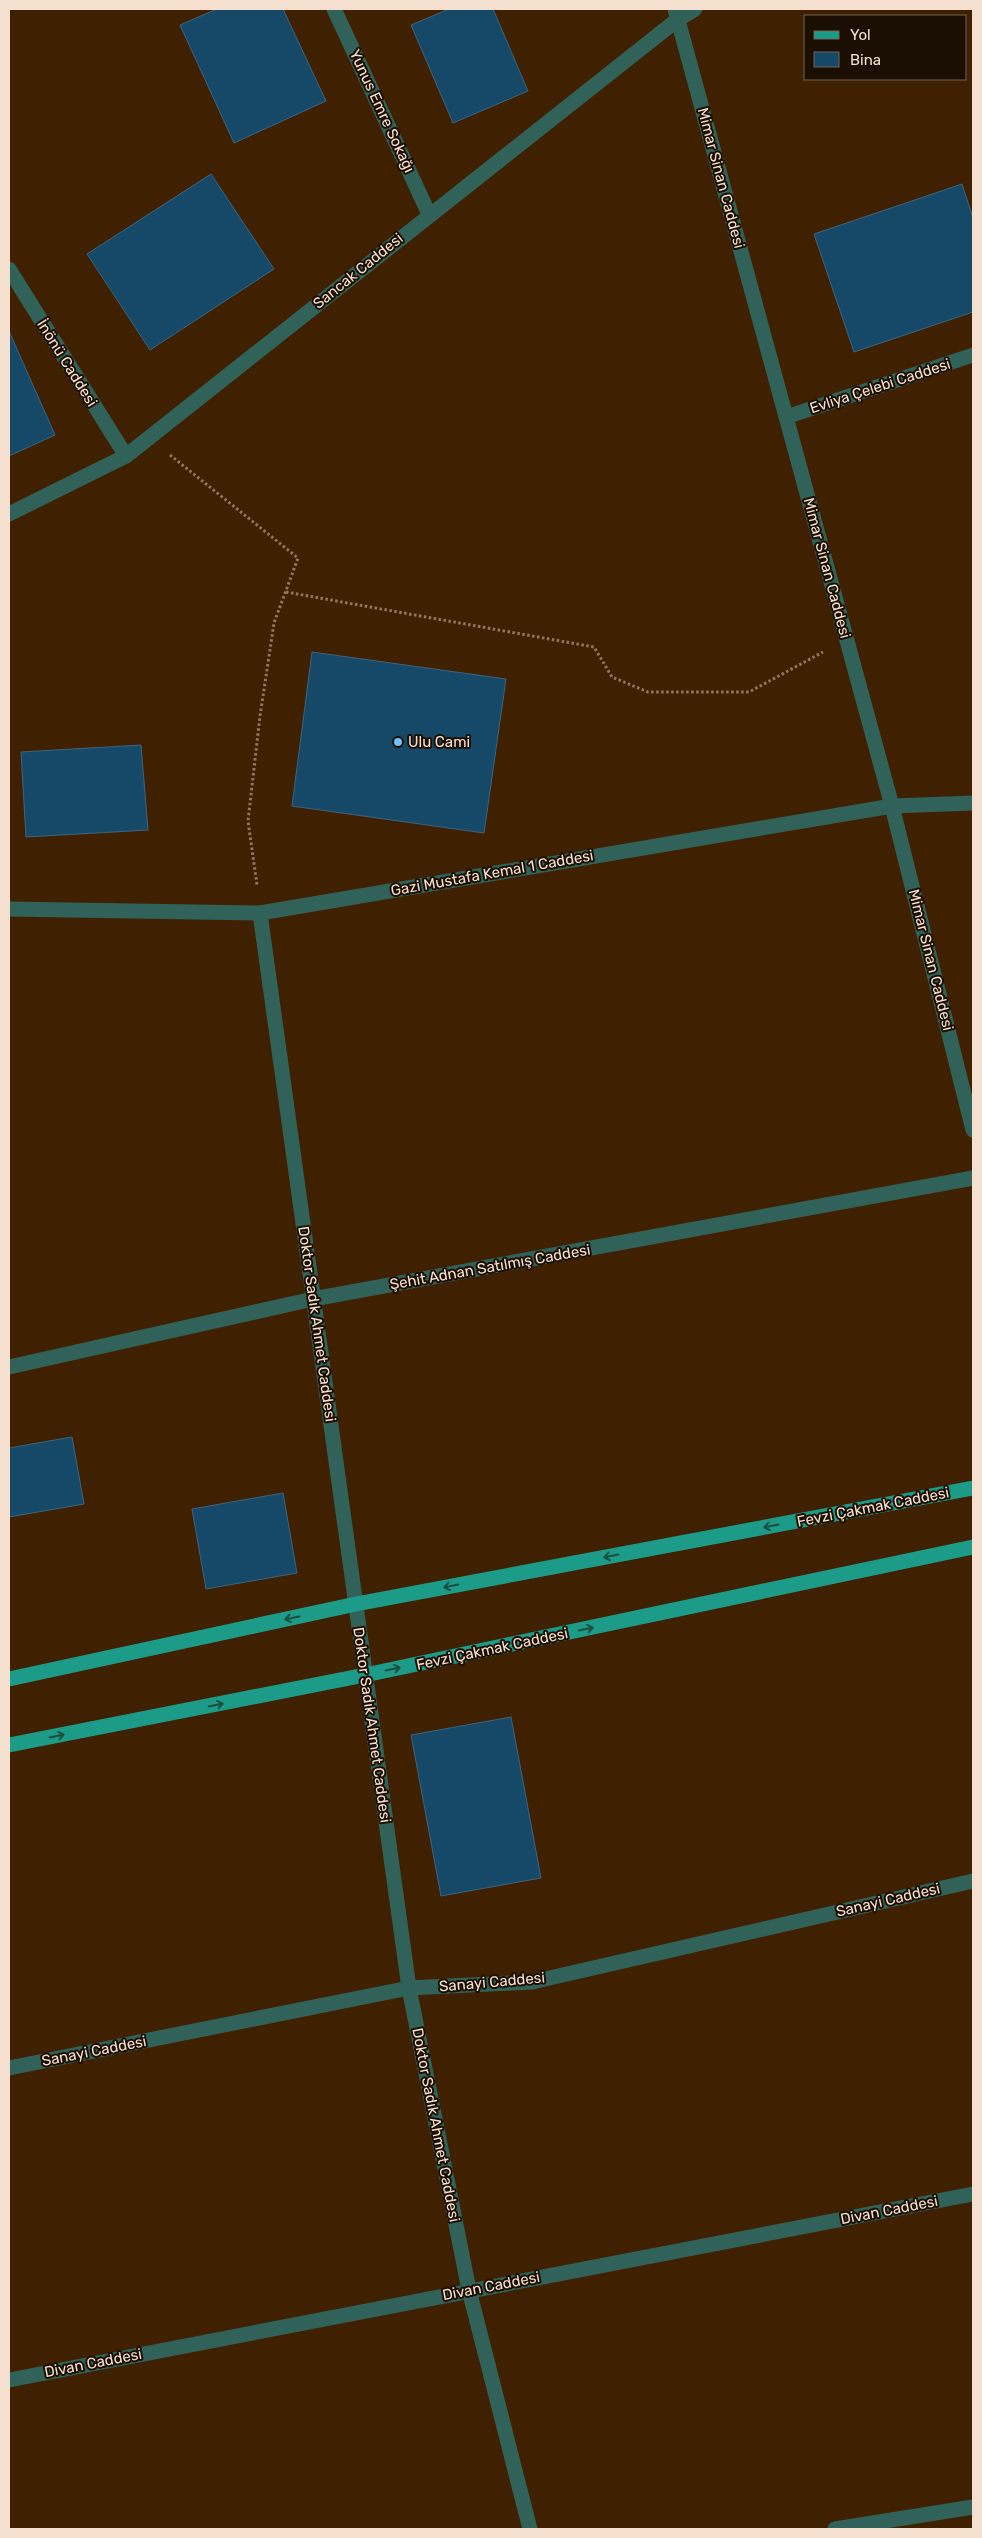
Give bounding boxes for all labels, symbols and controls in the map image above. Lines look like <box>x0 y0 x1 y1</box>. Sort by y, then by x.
legend <box>804 15 967 80</box>
text: Yol <box>850 26 871 44</box>
street label: Yunus Emre Sokağı <box>346 47 418 175</box>
text: Bina <box>850 51 881 69</box>
street label: Mimar Sinan Caddesi <box>694 106 748 250</box>
street label: Sancak Caddesi <box>309 229 407 313</box>
street label: İnönü Caddesi <box>33 316 101 410</box>
street label: Evliya Çelebi Caddesi <box>807 355 953 417</box>
street label: Mimar Sinan Caddesi <box>800 496 854 640</box>
place label: Ulu Cami <box>408 733 470 751</box>
marker: Ulu Cami <box>392 736 404 748</box>
street label: Gazi Mustafa Kemal 1 Caddesi <box>389 846 595 900</box>
street label: Mimar Sinan Caddesi <box>905 887 957 1033</box>
street label: Doktor Sadık Ahmet Caddesi <box>294 1225 340 1423</box>
street label: Şehit Adnan Satılmış Caddesi <box>388 1240 592 1294</box>
street label: Fevzi Çakmak Caddesi <box>795 1483 951 1531</box>
one-way arrow <box>763 1522 779 1532</box>
one-way arrow <box>603 1552 619 1561</box>
one-way arrow <box>443 1582 459 1591</box>
one-way arrow <box>284 1613 300 1623</box>
street label: Fevzi Çakmak Caddesi <box>414 1624 570 1674</box>
one-way arrow <box>577 1624 593 1633</box>
street label: Doktor Sadık Ahmet Caddesi <box>349 1626 395 1824</box>
one-way arrow <box>384 1664 400 1674</box>
one-way arrow <box>208 1699 224 1709</box>
one-way arrow <box>48 1730 64 1740</box>
street label: Sanayi Caddesi <box>834 1879 942 1921</box>
street label: Sanayi Caddesi <box>438 1968 546 1996</box>
street label: Doktor Sadık Ahmet Caddesi <box>408 2026 464 2224</box>
street label: Sanayi Caddesi <box>40 2032 148 2070</box>
street label: Divan Caddesi <box>839 2192 939 2228</box>
street label: Divan Caddesi <box>441 2268 541 2304</box>
street label: Divan Caddesi <box>43 2345 143 2381</box>

